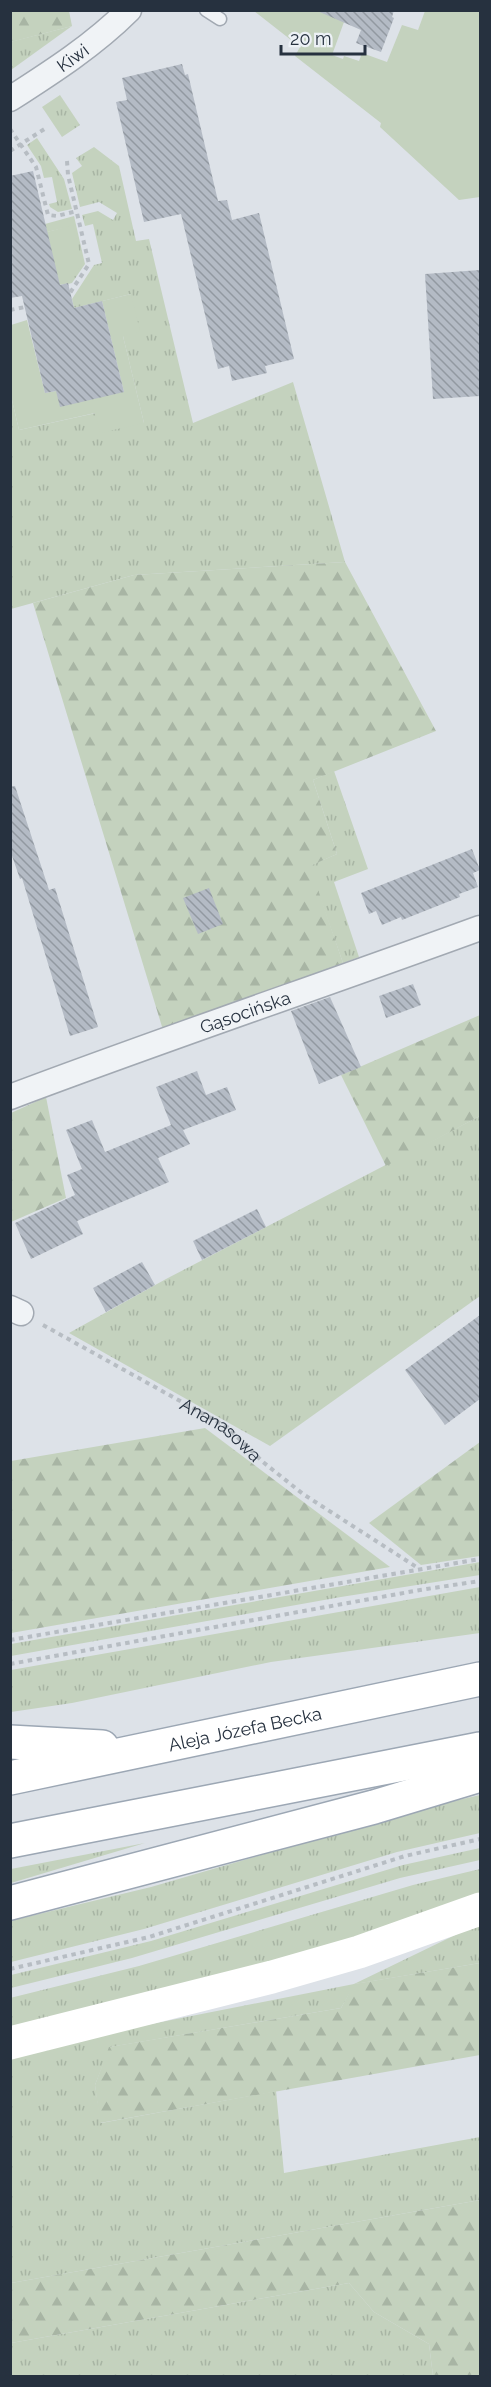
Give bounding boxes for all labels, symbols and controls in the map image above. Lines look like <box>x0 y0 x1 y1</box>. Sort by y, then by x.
scale bar <box>281 18 365 56</box>
text: 20 m <box>290 28 332 49</box>
street label: Kiwi <box>52 39 92 76</box>
street label: Gąsocińska <box>197 986 293 1037</box>
street label: Ananasowa <box>177 1393 266 1466</box>
street label: Aleja Józefa Becka <box>166 1702 323 1755</box>

